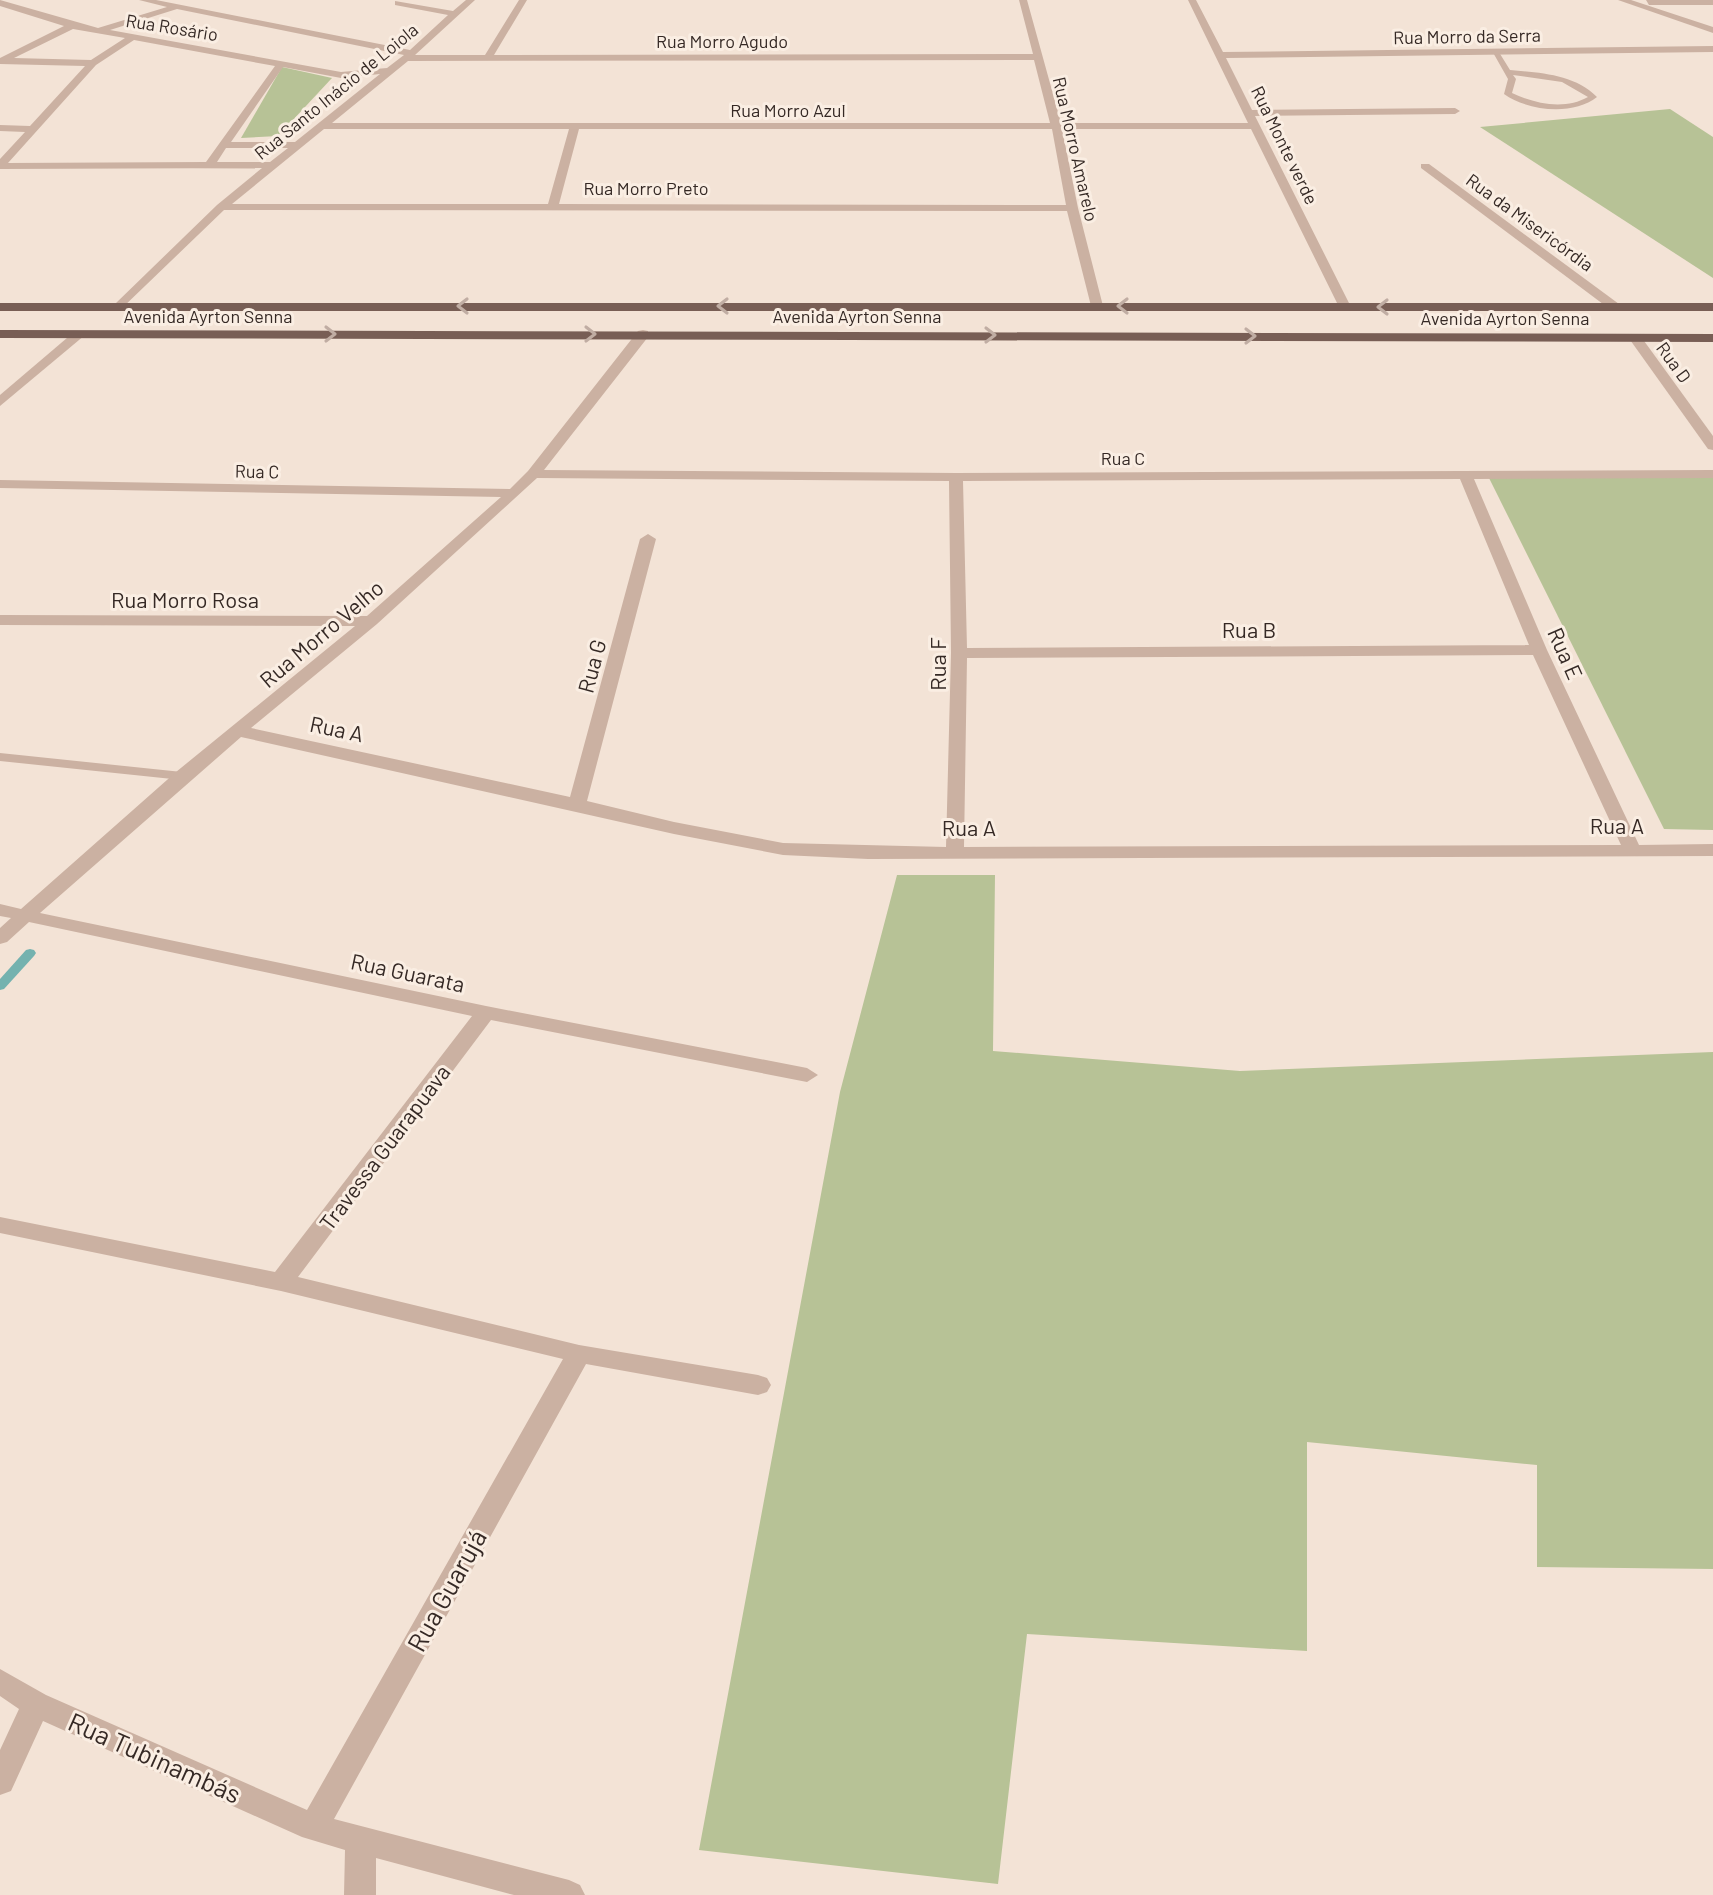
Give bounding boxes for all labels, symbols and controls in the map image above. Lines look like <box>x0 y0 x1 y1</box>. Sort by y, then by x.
street label: Rua Rosário <box>124 9 220 45</box>
street label: Rua Santo Inácio de Loiola <box>250 18 422 164</box>
street label: Rua Morro da Serra <box>1393 24 1541 48</box>
street label: Rua Morro Agudo <box>656 30 788 52</box>
street label: Rua Morro Amarelo <box>1049 75 1103 223</box>
street label: Rua Monte verde <box>1247 82 1323 208</box>
street label: Rua Morro Azul <box>730 99 846 121</box>
street label: Rua da Misericórdia <box>1462 168 1598 276</box>
street label: Rua Morro Preto <box>583 177 709 199</box>
one-way arrow <box>456 297 469 315</box>
one-way arrow <box>716 297 729 315</box>
one-way arrow <box>1116 297 1129 315</box>
one-way arrow <box>1376 298 1389 316</box>
street label: Avenida Ayrton Senna <box>124 305 292 327</box>
street label: Avenida Ayrton Senna <box>773 305 941 327</box>
street label: Avenida Ayrton Senna <box>1421 307 1589 329</box>
one-way arrow <box>324 325 337 343</box>
one-way arrow <box>584 325 597 343</box>
one-way arrow <box>984 326 997 344</box>
one-way arrow <box>1244 327 1257 345</box>
street label: Rua D <box>1652 337 1696 387</box>
street label: Rua C <box>1101 447 1145 469</box>
street label: Rua C <box>235 460 279 482</box>
street label: Rua Morro Velho <box>254 574 388 692</box>
street label: Rua Morro Rosa <box>111 586 259 612</box>
street label: Rua B <box>1222 616 1276 642</box>
street label: Rua E <box>1543 623 1589 683</box>
street label: Rua G <box>571 636 611 696</box>
street label: Rua F <box>924 637 950 691</box>
street label: Rua A <box>308 710 366 746</box>
street label: Rua A <box>1590 812 1644 838</box>
street label: Rua A <box>942 814 996 840</box>
street label: Rua Guarata <box>349 947 467 997</box>
street label: Travessa Guarapuava <box>313 1059 455 1235</box>
street label: Rua Guarujá <box>400 1524 492 1656</box>
street label: Rua Tubinambás <box>64 1705 246 1809</box>

